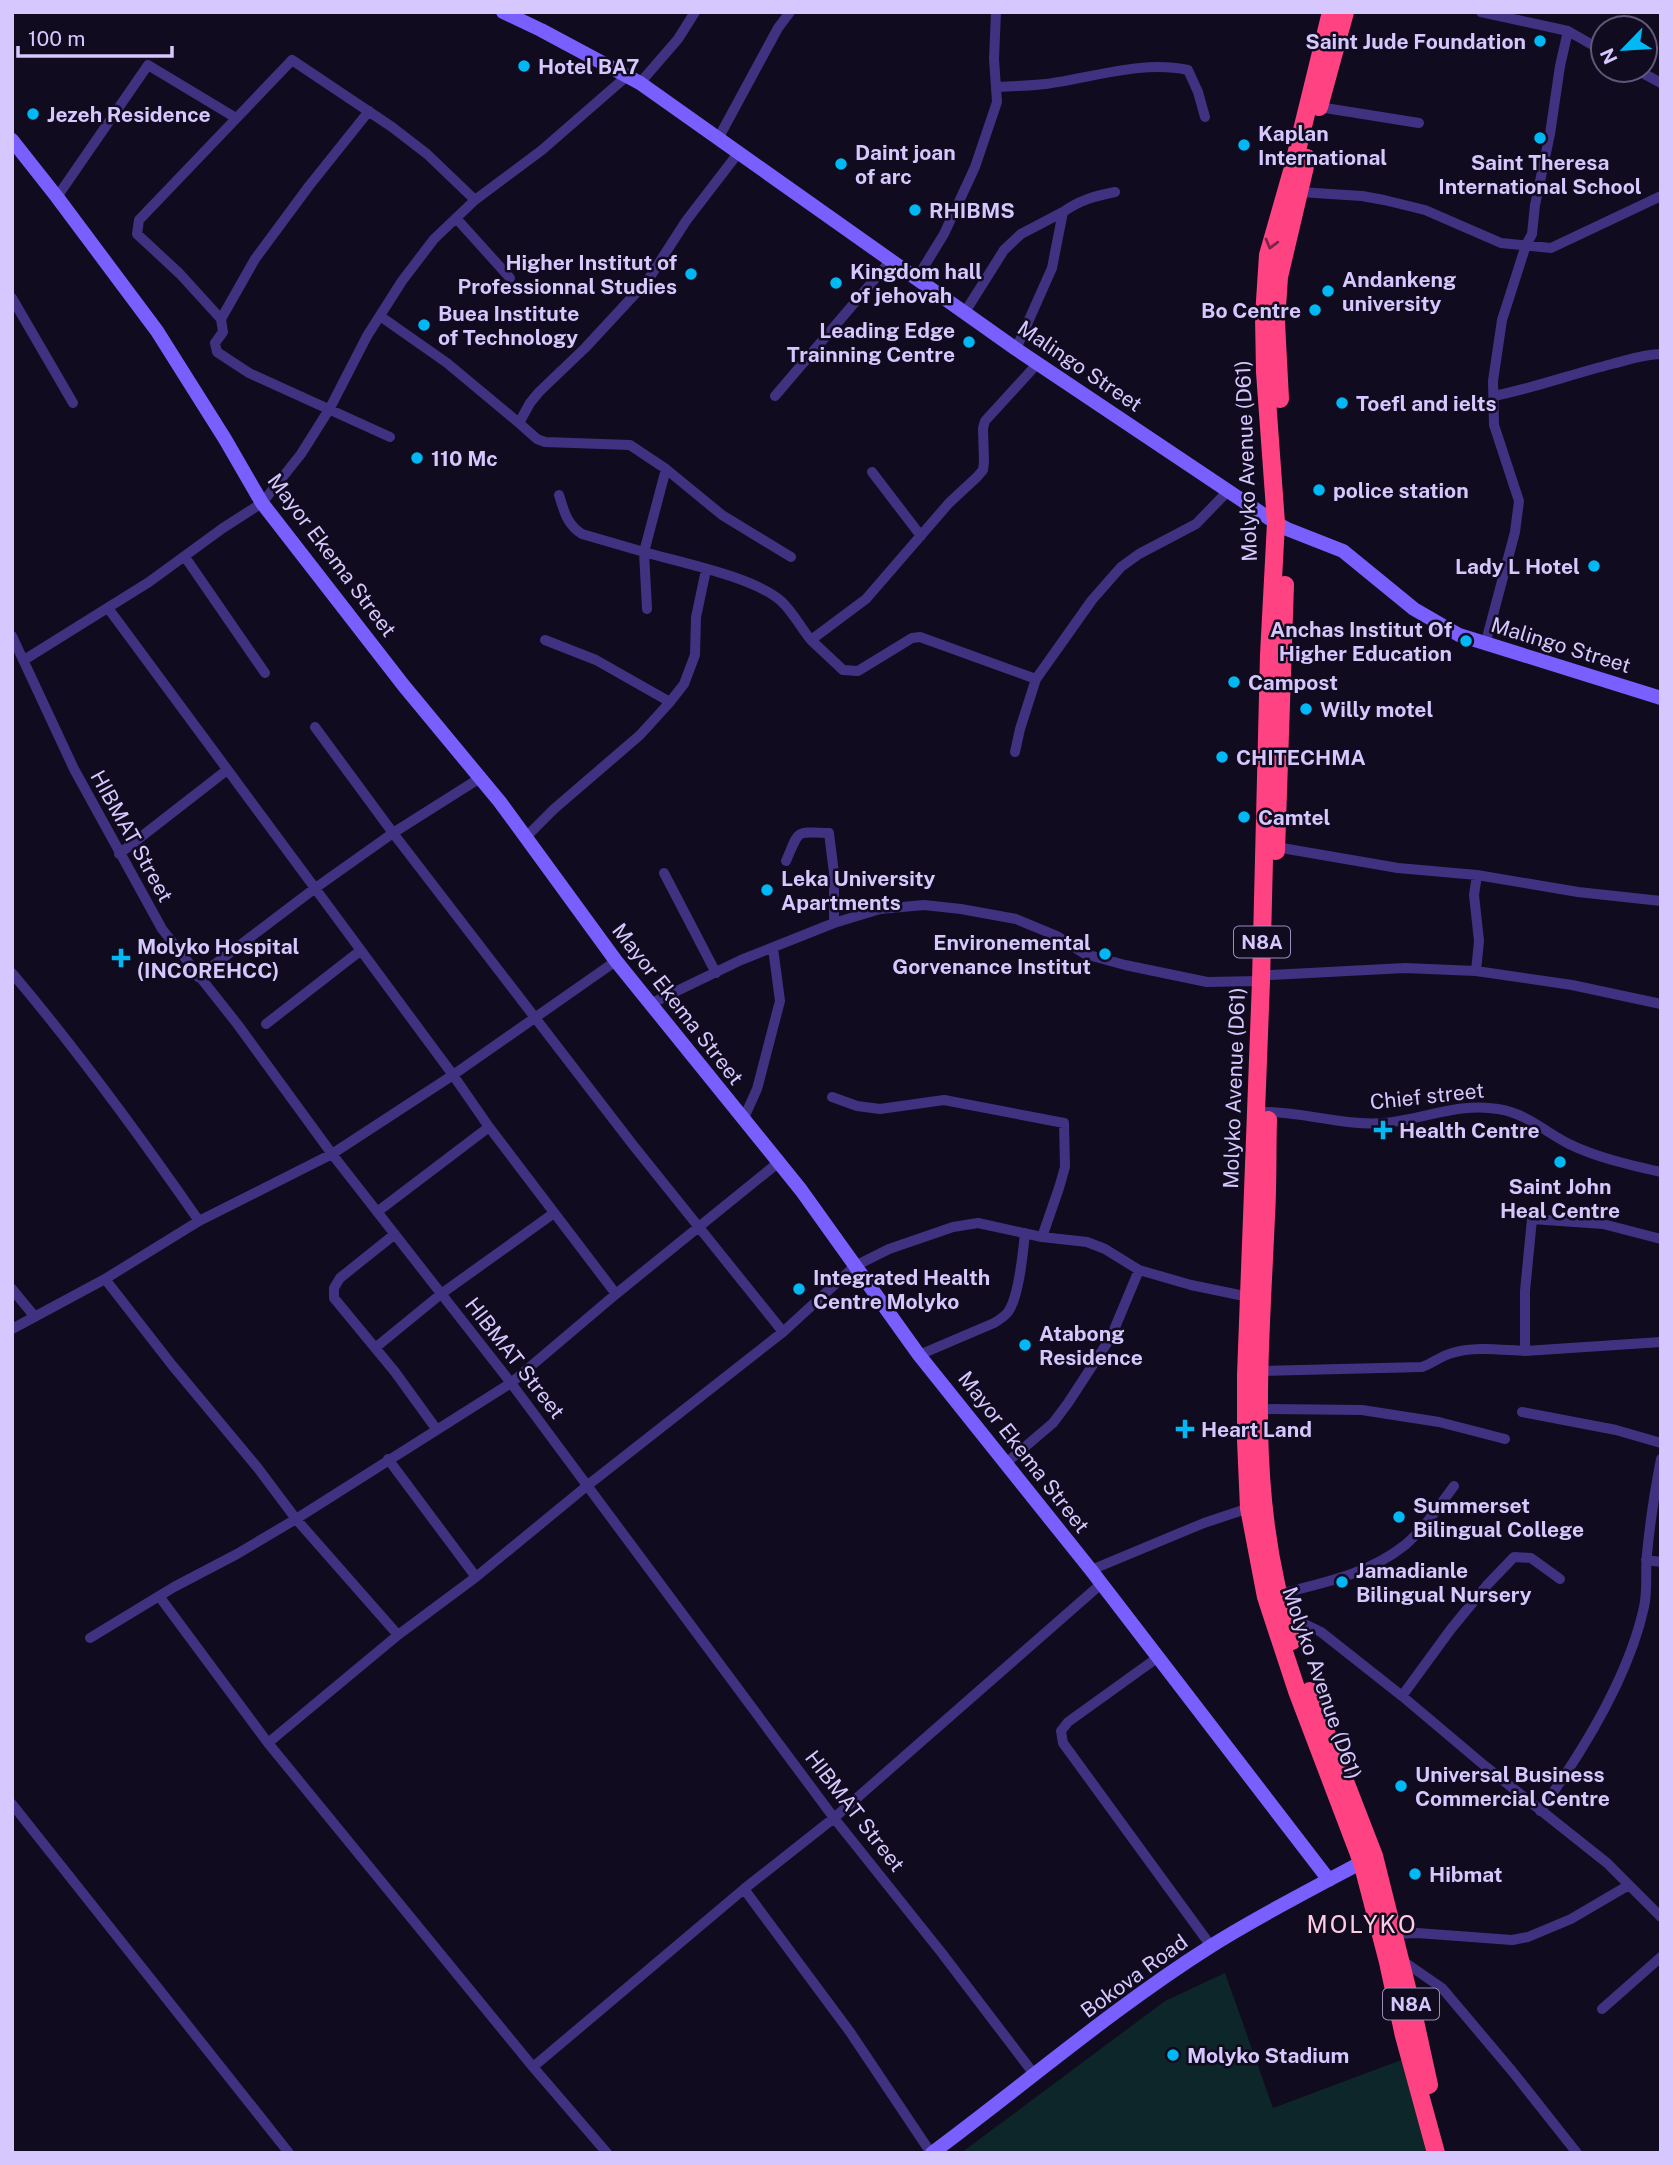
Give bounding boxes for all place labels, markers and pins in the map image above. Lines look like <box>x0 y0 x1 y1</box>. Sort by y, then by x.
place label: Saint Jude Foundation <box>1305 29 1526 54</box>
marker: Saint Jude Foundation <box>1532 33 1548 49</box>
place label: Hotel BA7 <box>538 54 639 79</box>
marker: Hotel BA7 <box>516 58 532 74</box>
place label: Jezeh Residence <box>47 102 211 127</box>
marker: Jezeh Residence <box>25 106 41 122</box>
place label: Kaplan International <box>1258 121 1387 170</box>
marker: Saint Theresa International School <box>1532 130 1548 146</box>
marker: Kaplan International <box>1236 137 1252 153</box>
place label: Daint joan of arc <box>855 140 956 189</box>
place label: Saint Theresa International School <box>1438 150 1642 199</box>
marker: Daint joan of arc <box>833 156 849 172</box>
place label: RHIBMS <box>929 198 1015 223</box>
marker: RHIBMS <box>907 202 923 218</box>
place label: Higher Institut of Professionnal Studies <box>457 250 677 299</box>
place label: Kingdom hall of jehovah <box>850 259 982 308</box>
marker: Higher Institut of Professionnal Studies <box>683 266 699 282</box>
place label: Andankeng university <box>1342 267 1456 316</box>
marker: Kingdom hall of jehovah <box>828 275 844 291</box>
marker: Andankeng university <box>1320 283 1336 299</box>
place label: Bo Centre <box>1201 298 1301 323</box>
place label: Buea Institute of Technology <box>438 301 579 350</box>
marker: Bo Centre <box>1307 302 1323 318</box>
marker: Buea Institute of Technology <box>416 317 432 333</box>
place label: Leading Edge Trainning Centre <box>787 318 955 367</box>
marker: Leading Edge Trainning Centre <box>961 334 977 350</box>
place label: Toefl and ielts <box>1356 391 1497 416</box>
marker: Toefl and ielts <box>1334 395 1350 411</box>
place label: 110 Mc <box>431 446 498 471</box>
marker: 110 Mc <box>409 450 425 466</box>
place label: police station <box>1333 478 1469 503</box>
marker: police station <box>1311 482 1327 498</box>
place label: Lady L Hotel <box>1455 554 1580 579</box>
marker: Lady L Hotel <box>1586 558 1602 574</box>
place label: Anchas Institut Of Higher Education <box>1270 617 1452 666</box>
marker: Anchas Institut Of Higher Education <box>1458 633 1474 649</box>
place label: Campost <box>1248 670 1338 695</box>
marker: Campost <box>1226 674 1242 690</box>
place label: Willy motel <box>1320 697 1433 722</box>
marker: Willy motel <box>1298 701 1314 717</box>
place label: CHITECHMA <box>1236 745 1366 770</box>
marker: CHITECHMA <box>1214 749 1230 765</box>
place label: Camtel <box>1258 805 1331 830</box>
marker: Camtel <box>1236 809 1252 825</box>
place label: Leka University Apartments <box>781 866 936 915</box>
marker: Leka University Apartments <box>759 882 775 898</box>
place label: Environemental Gorvenance Institut <box>892 930 1091 979</box>
place label: Molyko Hospital (INCOREHCC) <box>137 934 300 983</box>
marker: Environemental Gorvenance Institut <box>1097 946 1113 962</box>
marker: Molyko Hospital (INCOREHCC) <box>111 948 131 968</box>
place label: Health Centre <box>1399 1118 1540 1143</box>
marker: Health Centre <box>1373 1120 1393 1140</box>
marker: Saint John Heal Centre <box>1552 1154 1568 1170</box>
place label: Saint John Heal Centre <box>1500 1174 1620 1223</box>
place label: Integrated Health Centre Molyko <box>813 1265 990 1314</box>
marker: Integrated Health Centre Molyko <box>791 1281 807 1297</box>
place label: Atabong Residence <box>1039 1321 1143 1370</box>
marker: Atabong Residence <box>1017 1337 1033 1353</box>
place label: Heart Land <box>1201 1417 1312 1442</box>
marker: Heart Land <box>1175 1419 1195 1439</box>
place label: Summerset Bilingual College <box>1413 1493 1584 1542</box>
marker: Summerset Bilingual College <box>1391 1509 1407 1525</box>
place label: Jamadianle Bilingual Nursery <box>1356 1558 1532 1607</box>
marker: Jamadianle Bilingual Nursery <box>1334 1574 1350 1590</box>
place label: Universal Business Commercial Centre <box>1415 1762 1610 1811</box>
marker: Universal Business Commercial Centre <box>1393 1778 1409 1794</box>
place label: Hibmat <box>1429 1862 1503 1887</box>
marker: Hibmat <box>1407 1866 1423 1882</box>
place label: Molyko Stadium <box>1187 2043 1349 2068</box>
marker: Molyko Stadium <box>1165 2047 1181 2063</box>

